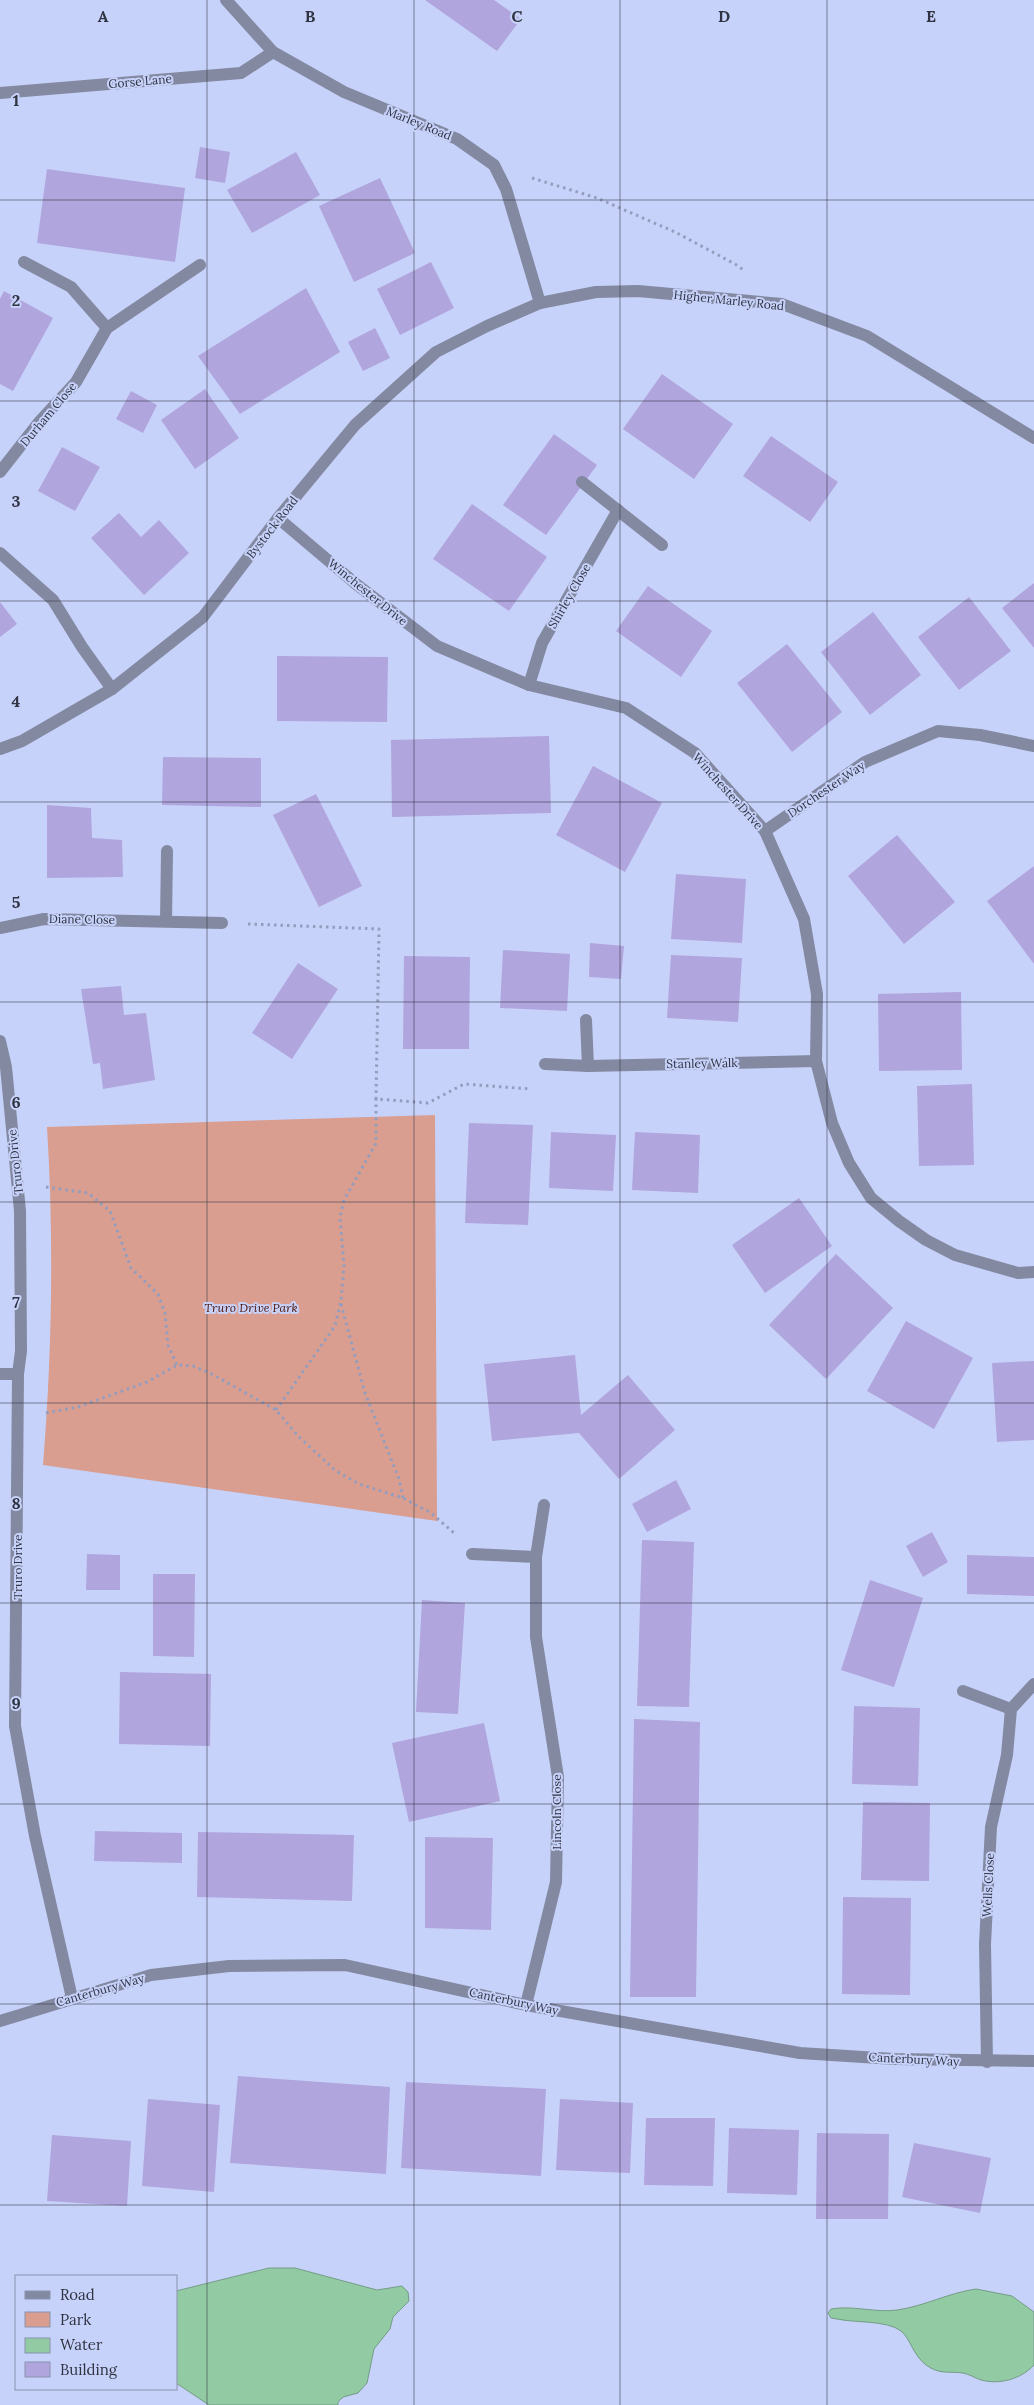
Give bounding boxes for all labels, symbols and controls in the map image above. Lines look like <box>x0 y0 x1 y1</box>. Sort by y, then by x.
text: A <box>98 6 109 26</box>
text: B <box>305 6 316 26</box>
text: C <box>511 6 523 26</box>
text: D <box>718 6 730 26</box>
text: E <box>926 6 936 26</box>
street label: Gorse Lane <box>108 71 173 91</box>
text: 1 <box>13 90 19 110</box>
street label: Marley Road <box>384 103 454 143</box>
street label: Higher Marley Road <box>673 287 785 313</box>
text: 2 <box>12 290 20 310</box>
street label: Durham Close <box>17 378 80 449</box>
text: 3 <box>12 491 21 511</box>
street label: Bystock Road <box>243 493 301 561</box>
street label: Winchester Drive <box>325 555 411 629</box>
street label: Shirley Close <box>544 560 594 631</box>
text: 4 <box>12 691 21 711</box>
street label: Winchester Drive <box>690 750 767 833</box>
street label: Dorchester Way <box>784 757 868 820</box>
text: 5 <box>12 892 21 912</box>
street label: Diane Close <box>49 911 116 927</box>
street label: Stanley Walk <box>666 1055 738 1071</box>
text: 6 <box>11 1092 21 1112</box>
street label: Truro Drive <box>4 1128 26 1195</box>
text: 7 <box>12 1292 20 1312</box>
park label: Truro Drive Park <box>204 1300 298 1315</box>
text: 8 <box>11 1493 21 1513</box>
street label: Truro Drive <box>10 1534 25 1600</box>
text: 9 <box>11 1693 21 1713</box>
street label: Lincoln Close <box>549 1774 564 1850</box>
street label: Wells Close <box>979 1852 997 1917</box>
street label: Canterbury Way <box>54 1970 146 2010</box>
street label: Canterbury Way <box>468 1984 561 2018</box>
street label: Canterbury Way <box>868 2049 960 2069</box>
legend <box>15 2275 178 2390</box>
text: Road <box>60 2285 95 2304</box>
text: Park <box>60 2310 91 2329</box>
text: Water <box>60 2335 103 2354</box>
text: Building <box>60 2360 118 2379</box>

